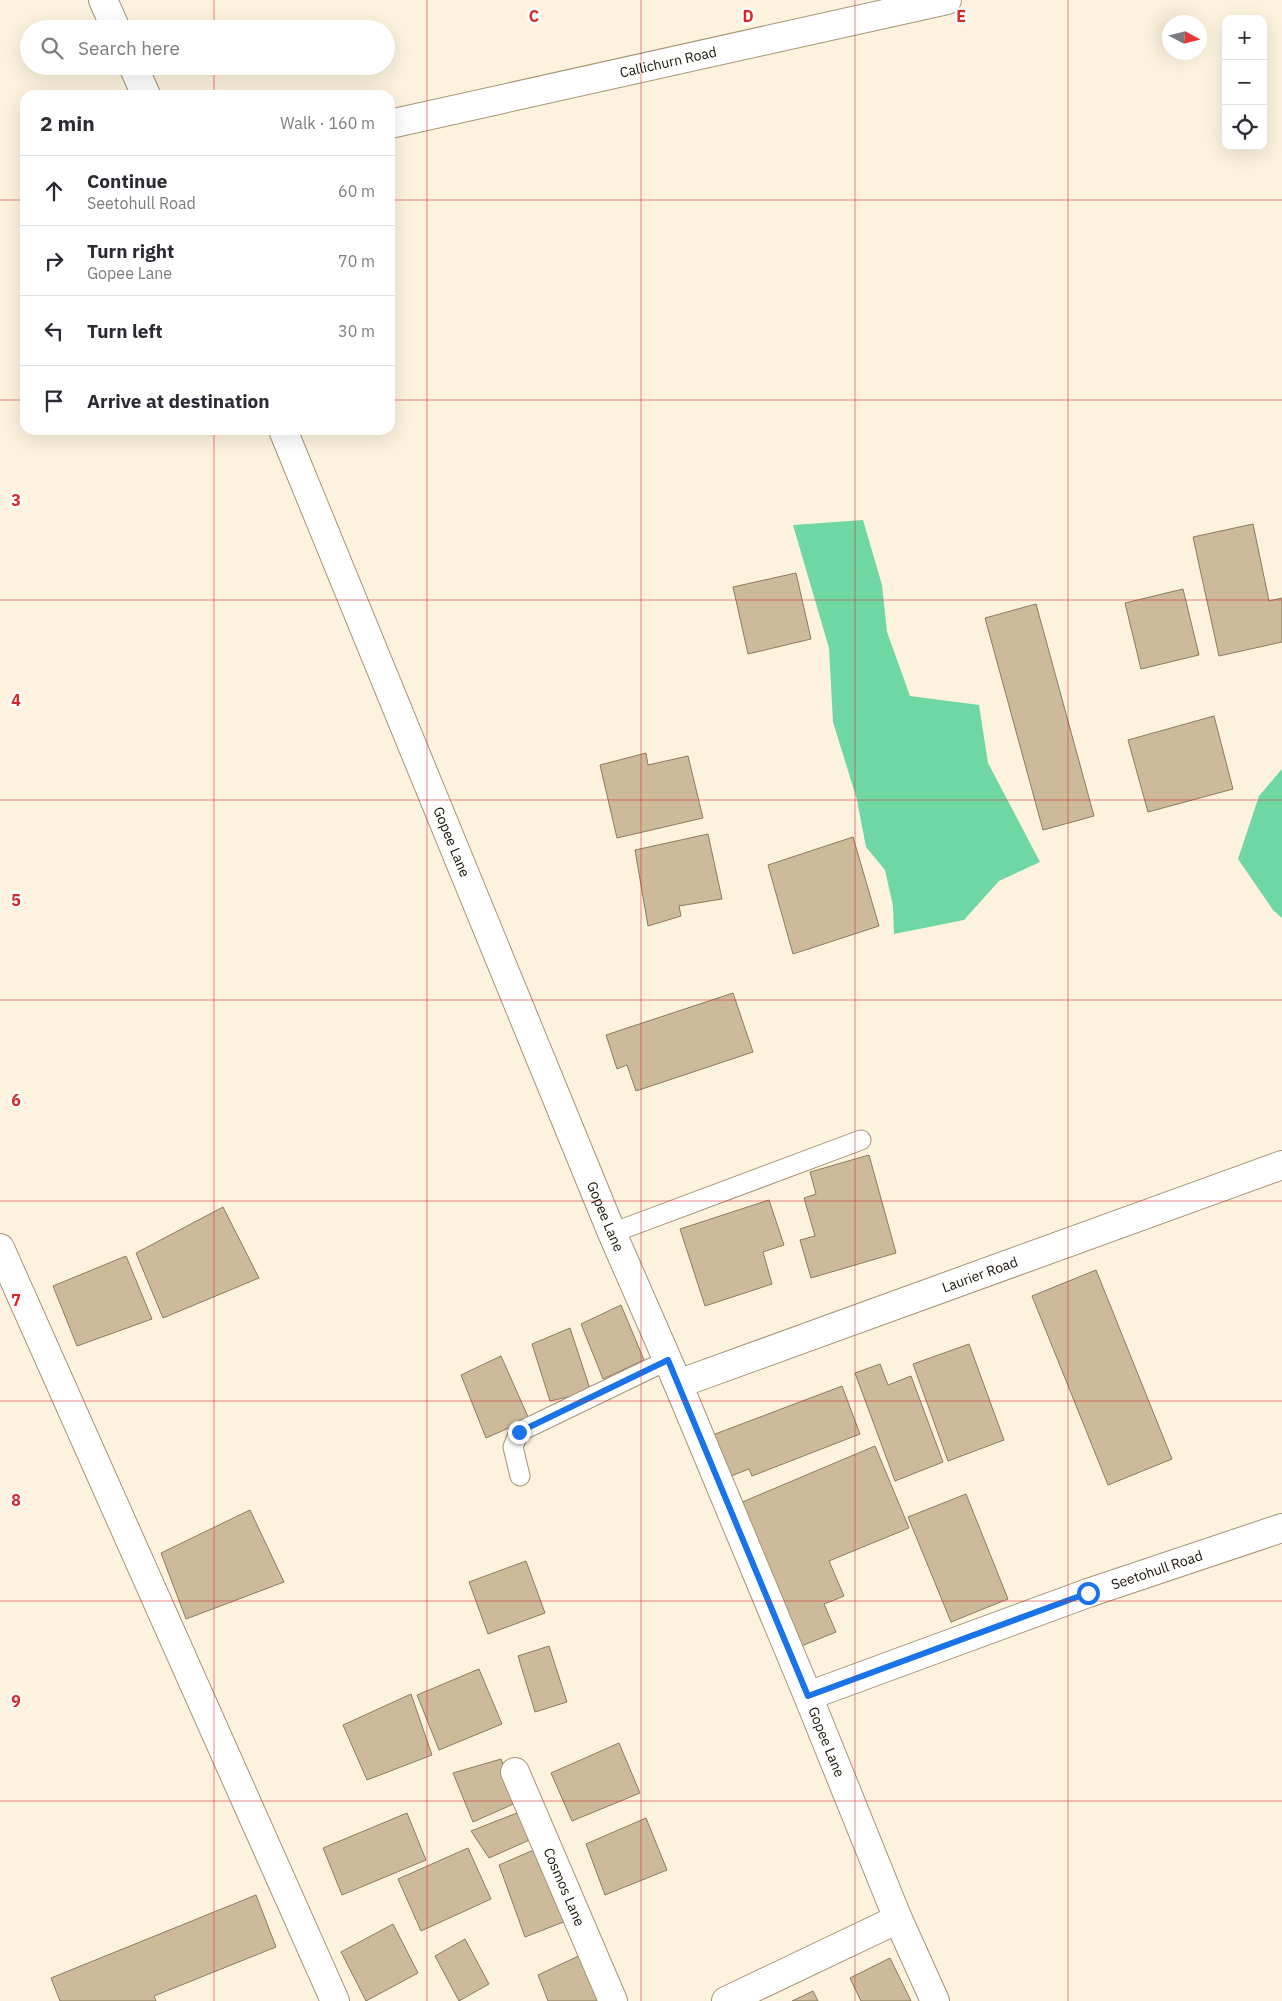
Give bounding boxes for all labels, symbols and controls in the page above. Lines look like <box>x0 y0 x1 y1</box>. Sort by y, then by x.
text: C <box>529 6 539 26</box>
text: D <box>742 6 754 26</box>
text: E <box>956 6 966 26</box>
north arrow <box>1162 15 1207 60</box>
map controls <box>1222 15 1267 150</box>
button: + <box>1222 15 1267 60</box>
search box <box>20 20 395 75</box>
icon: search <box>38 34 66 62</box>
text: Search here <box>78 36 180 60</box>
street label: Callichurn Road <box>618 43 718 82</box>
button: − <box>1222 60 1267 105</box>
button: locate <box>1222 105 1267 150</box>
text: 2 min <box>40 109 95 137</box>
text: Walk · 160 m <box>280 113 375 133</box>
text: Continue <box>87 169 167 193</box>
icon: ahead <box>40 177 68 205</box>
text: 60 m <box>338 181 375 201</box>
text: Seetohull Road <box>87 193 196 213</box>
text: Turn right <box>87 239 174 263</box>
icon: right <box>40 247 68 275</box>
text: 70 m <box>338 251 375 271</box>
text: Gopee Lane <box>87 263 172 283</box>
icon: left <box>40 317 68 345</box>
text: Turn left <box>87 319 163 343</box>
text: 30 m <box>338 321 375 341</box>
icon: arrive <box>40 387 68 415</box>
text: Arrive at destination <box>87 389 270 413</box>
text: 3 <box>11 490 21 510</box>
text: 4 <box>11 690 21 710</box>
street label: Gopee Lane <box>429 804 474 880</box>
text: 5 <box>11 890 21 910</box>
text: 6 <box>11 1090 21 1110</box>
street label: Gopee Lane <box>583 1179 628 1255</box>
street label: Laurier Road <box>939 1253 1020 1297</box>
text: 7 <box>11 1290 21 1310</box>
route end <box>508 1421 531 1444</box>
text: 8 <box>11 1490 21 1510</box>
street label: Seetohull Road <box>1109 1546 1205 1594</box>
route start <box>1077 1582 1100 1605</box>
text: 9 <box>11 1691 21 1711</box>
street label: Gopee Lane <box>804 1704 849 1780</box>
street label: Cosmos Lane <box>539 1845 589 1929</box>

